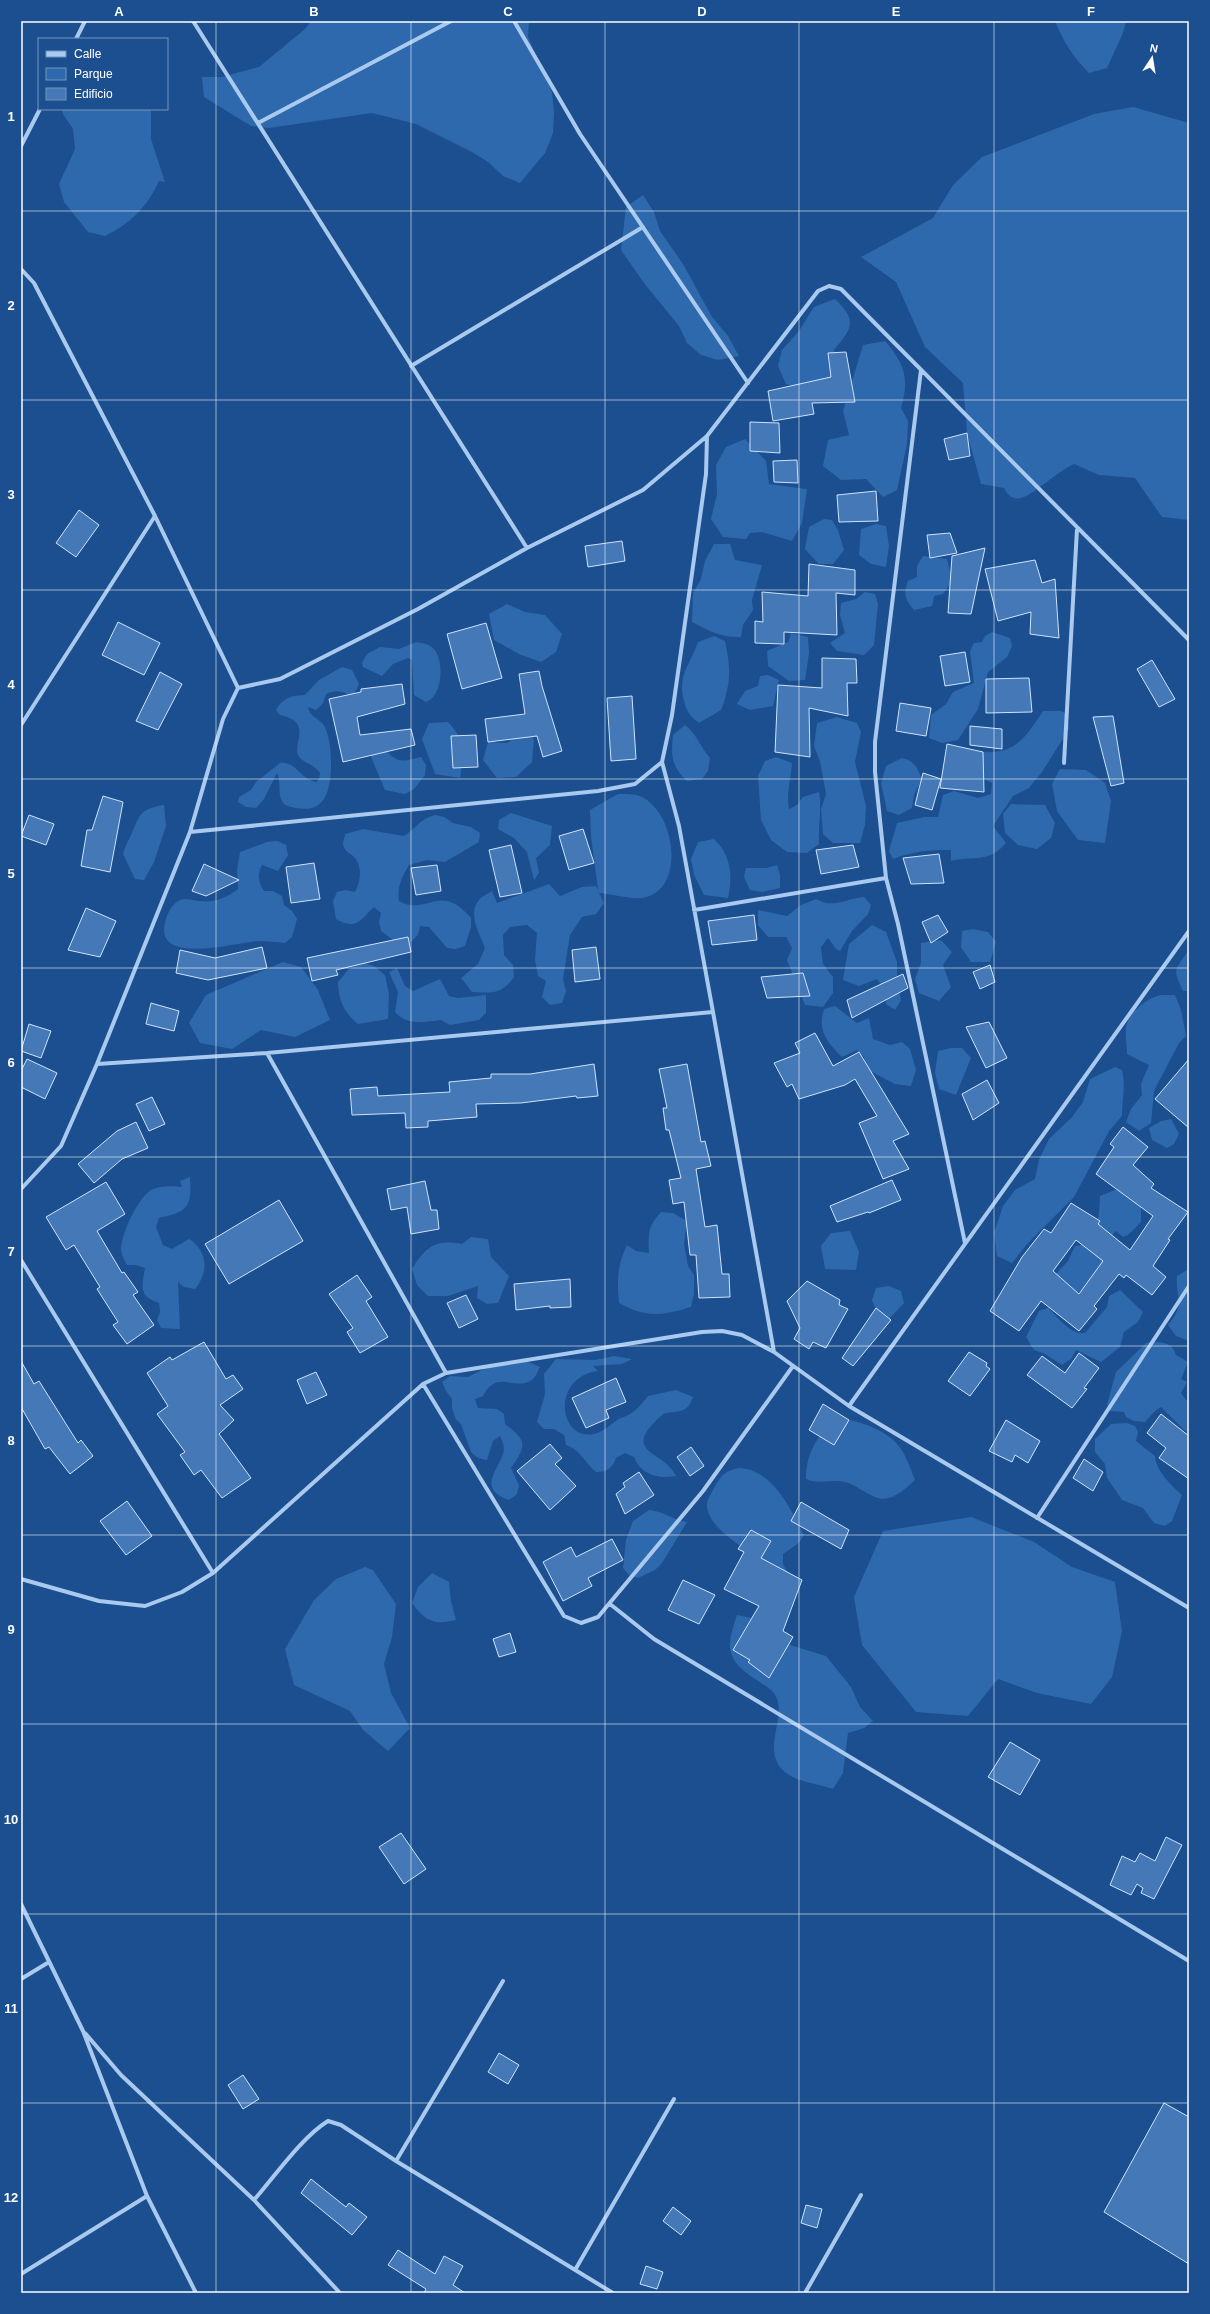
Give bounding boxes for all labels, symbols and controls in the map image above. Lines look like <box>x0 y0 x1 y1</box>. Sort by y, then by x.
text: A <box>114 4 124 19</box>
text: B <box>309 4 319 19</box>
text: C <box>503 4 513 19</box>
text: D <box>697 4 707 19</box>
text: E <box>892 4 901 19</box>
text: F <box>1087 4 1095 19</box>
legend <box>38 38 168 110</box>
north arrow <box>1132 38 1172 78</box>
text: N <box>1149 42 1159 55</box>
text: Calle <box>74 47 102 61</box>
text: Parque <box>74 67 113 81</box>
text: Edificio <box>74 87 113 101</box>
text: 1 <box>7 109 15 124</box>
text: 2 <box>7 298 15 313</box>
text: 3 <box>7 487 15 502</box>
text: 4 <box>7 677 15 692</box>
text: 5 <box>7 866 15 881</box>
text: 6 <box>7 1055 15 1070</box>
text: 7 <box>7 1244 15 1259</box>
text: 8 <box>7 1433 15 1448</box>
text: 9 <box>7 1622 15 1637</box>
text: 10 <box>4 1812 18 1827</box>
text: 11 <box>4 2001 18 2016</box>
text: 12 <box>4 2190 18 2205</box>

